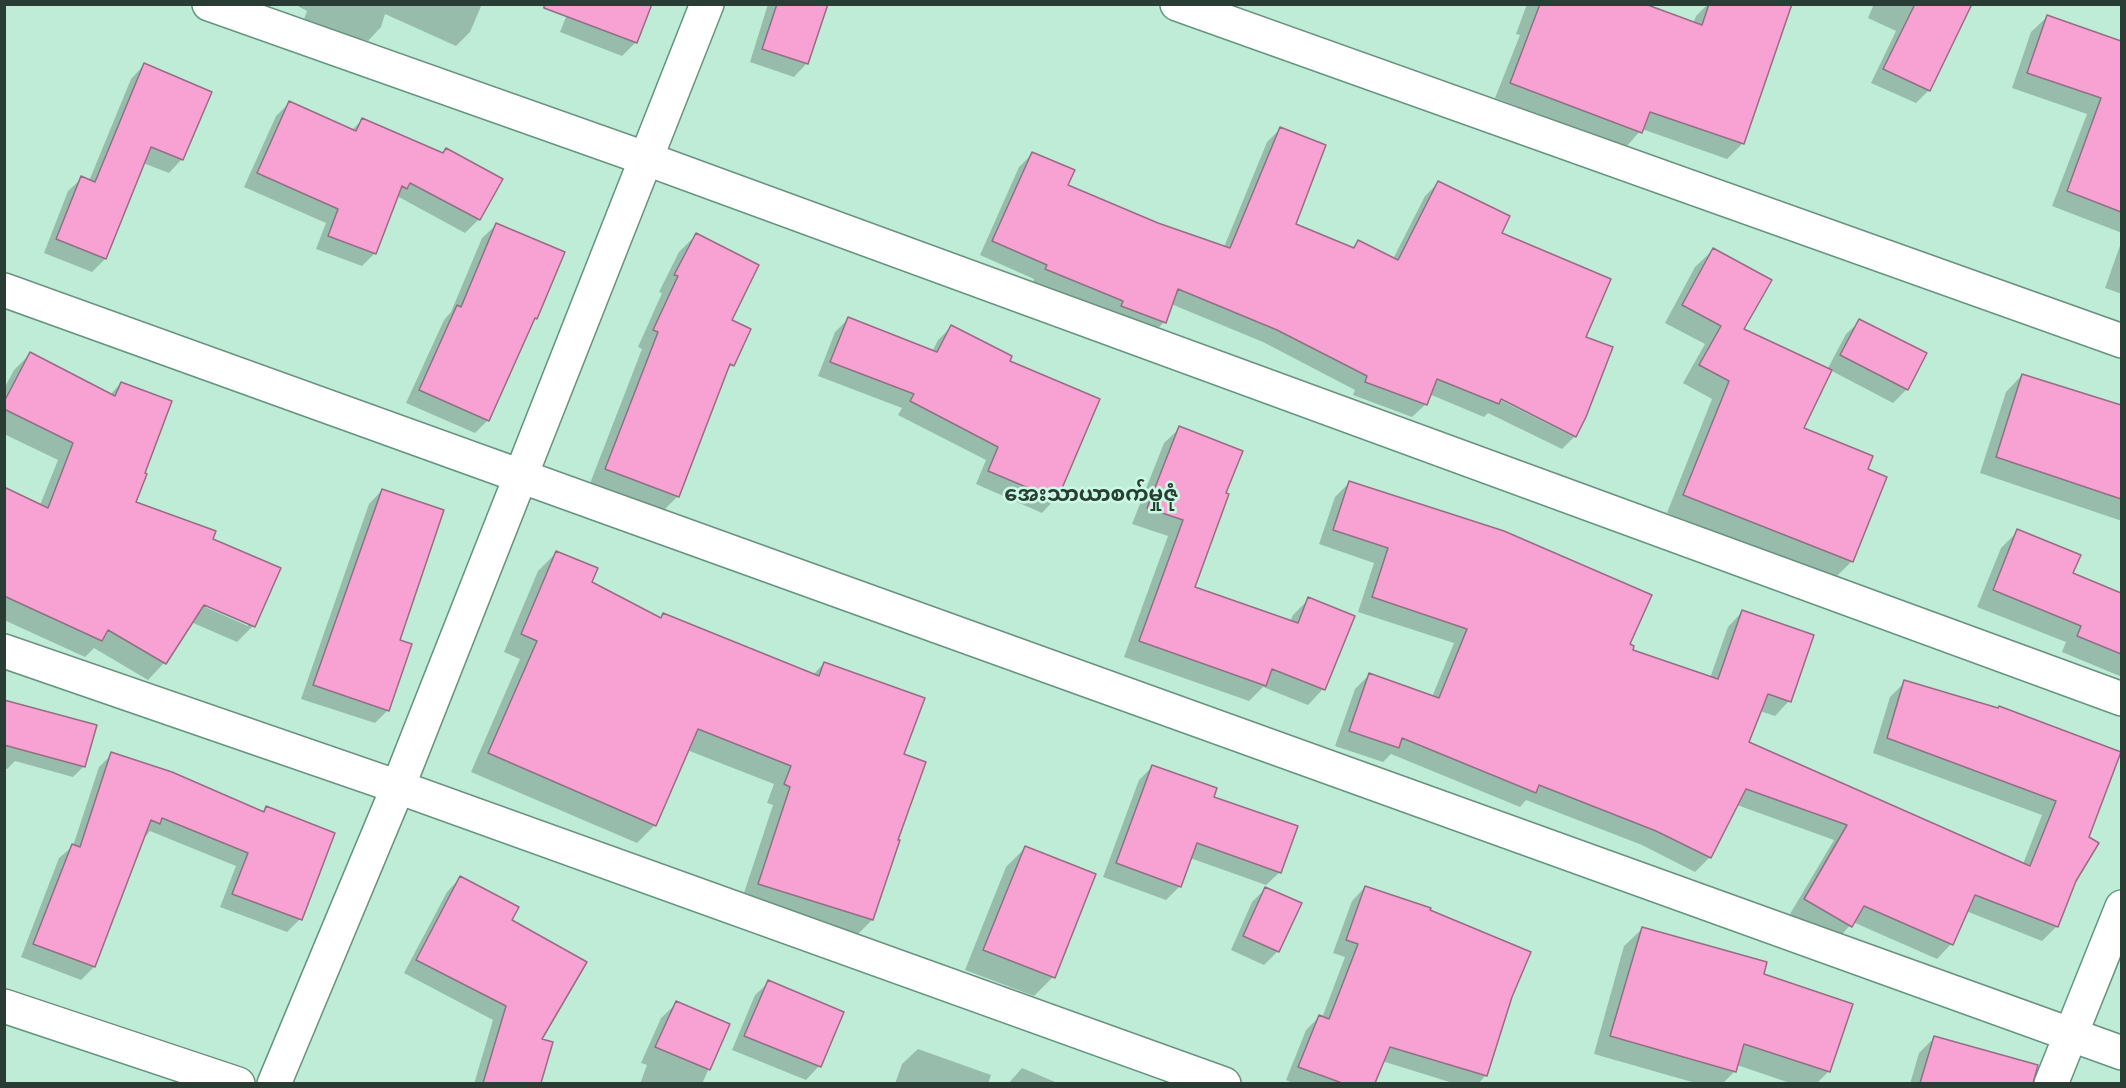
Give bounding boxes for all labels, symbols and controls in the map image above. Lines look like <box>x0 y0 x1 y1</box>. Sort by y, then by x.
district label: အေးသာယာစက်မှုဇုံ <box>1004 482 1178 508</box>

